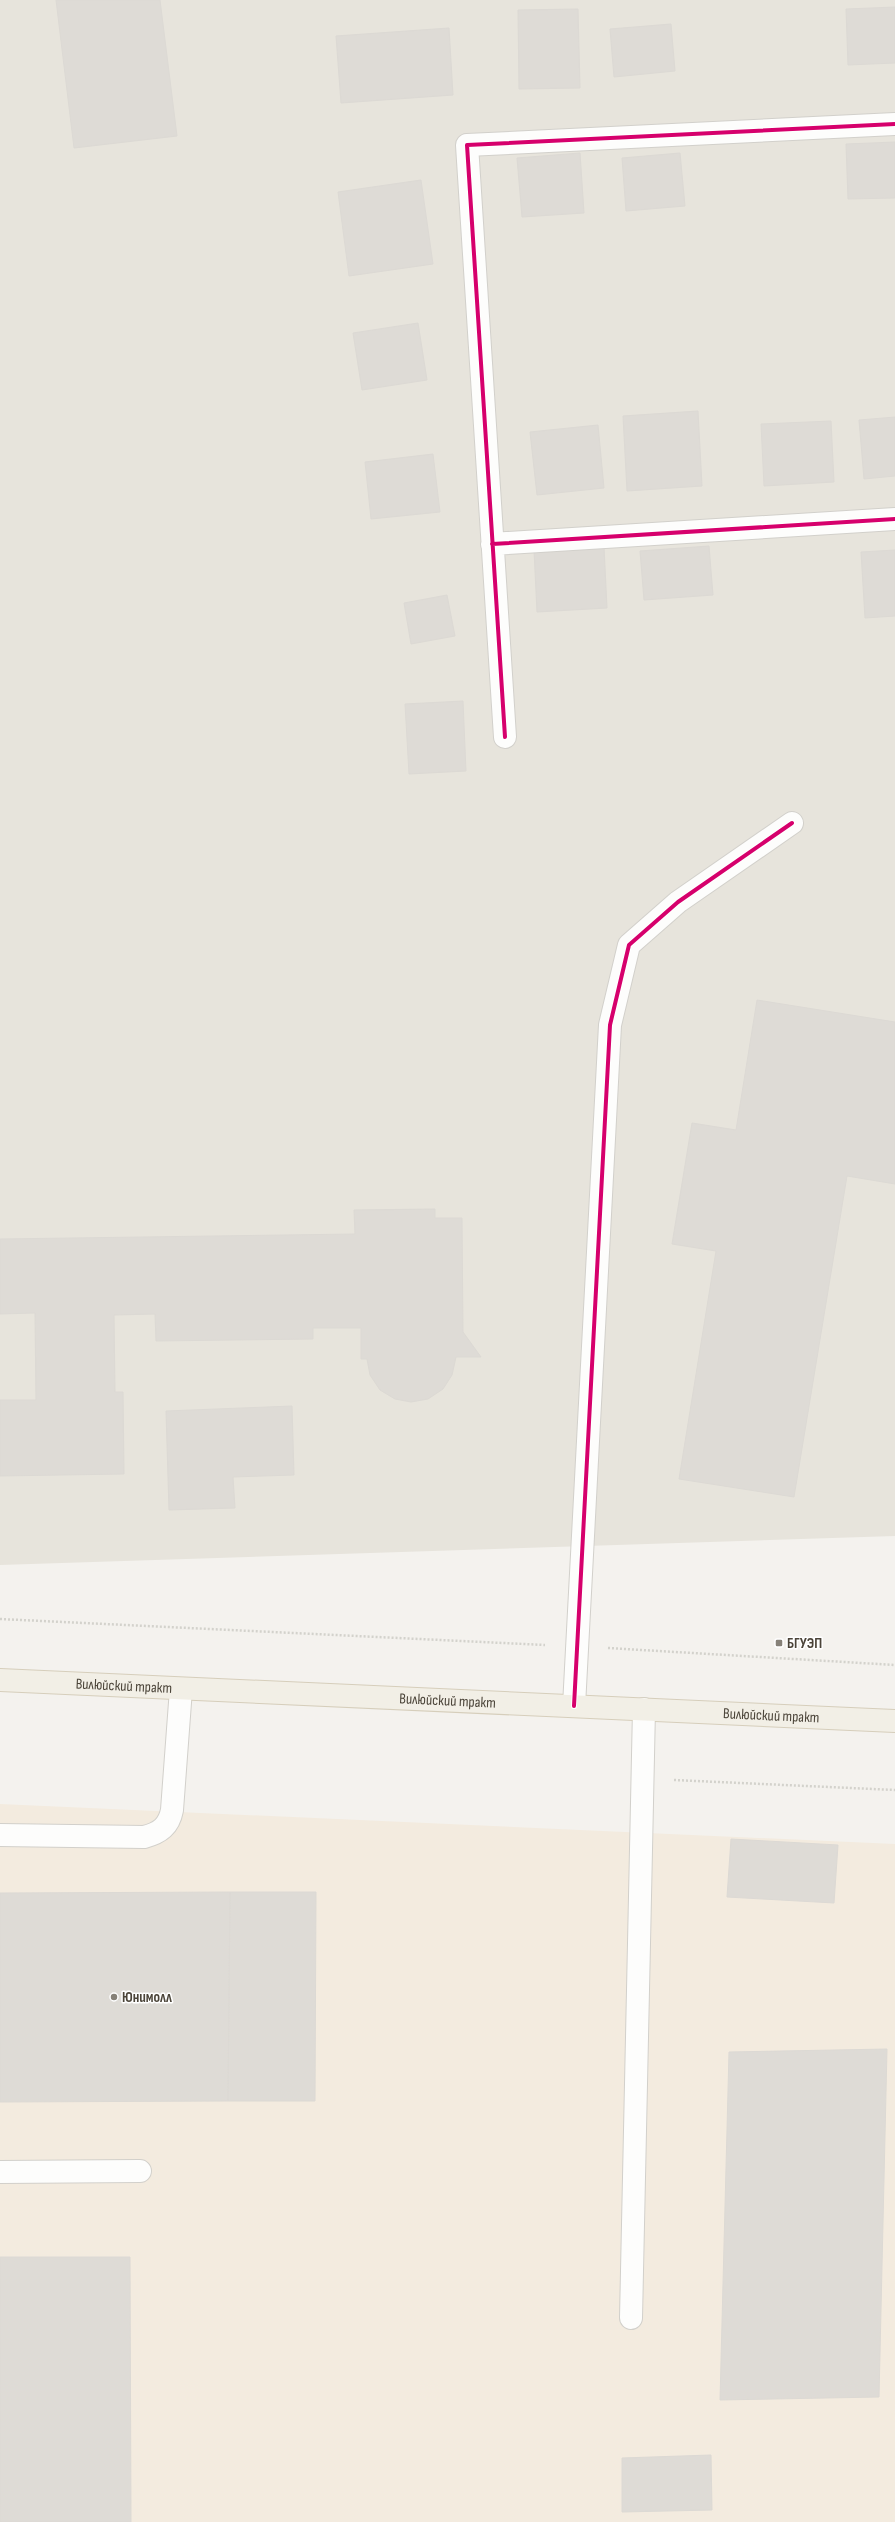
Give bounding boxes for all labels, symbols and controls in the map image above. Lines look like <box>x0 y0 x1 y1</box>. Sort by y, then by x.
place label: БГУЭП <box>787 1634 822 1653</box>
marker: БГУЭП <box>774 1638 784 1648</box>
street label: Вилюйский тракт <box>75 1674 173 1698</box>
street label: Вилюйский тракт <box>399 1689 496 1713</box>
street label: Вилюйский тракт <box>722 1704 820 1728</box>
place label: Юнимолл <box>122 1988 172 2007</box>
marker: Юнимолл <box>109 1992 119 2002</box>

